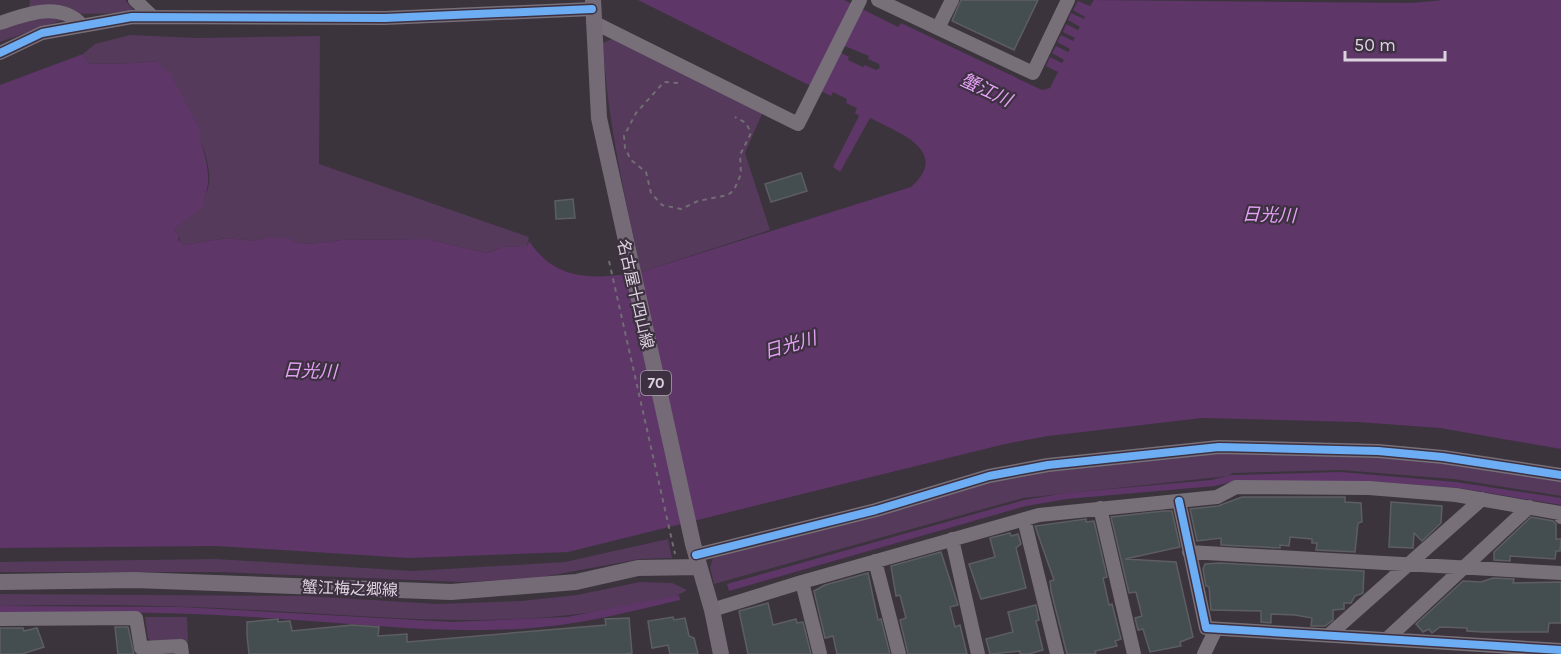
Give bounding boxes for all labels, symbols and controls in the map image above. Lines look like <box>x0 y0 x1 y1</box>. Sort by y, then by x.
scale bar <box>1345 24 1446 62</box>
text: 50 m <box>1354 34 1396 56</box>
water label: 蟹江川 <box>957 69 1017 112</box>
water label: 日光川 <box>1242 203 1298 227</box>
street label: 名古屋十四山線 <box>614 237 657 351</box>
water label: 日光川 <box>761 326 821 363</box>
water label: 日光川 <box>283 359 339 383</box>
road number: 70 <box>641 371 671 395</box>
street label: 蟹江梅之郷線 <box>302 577 398 600</box>

